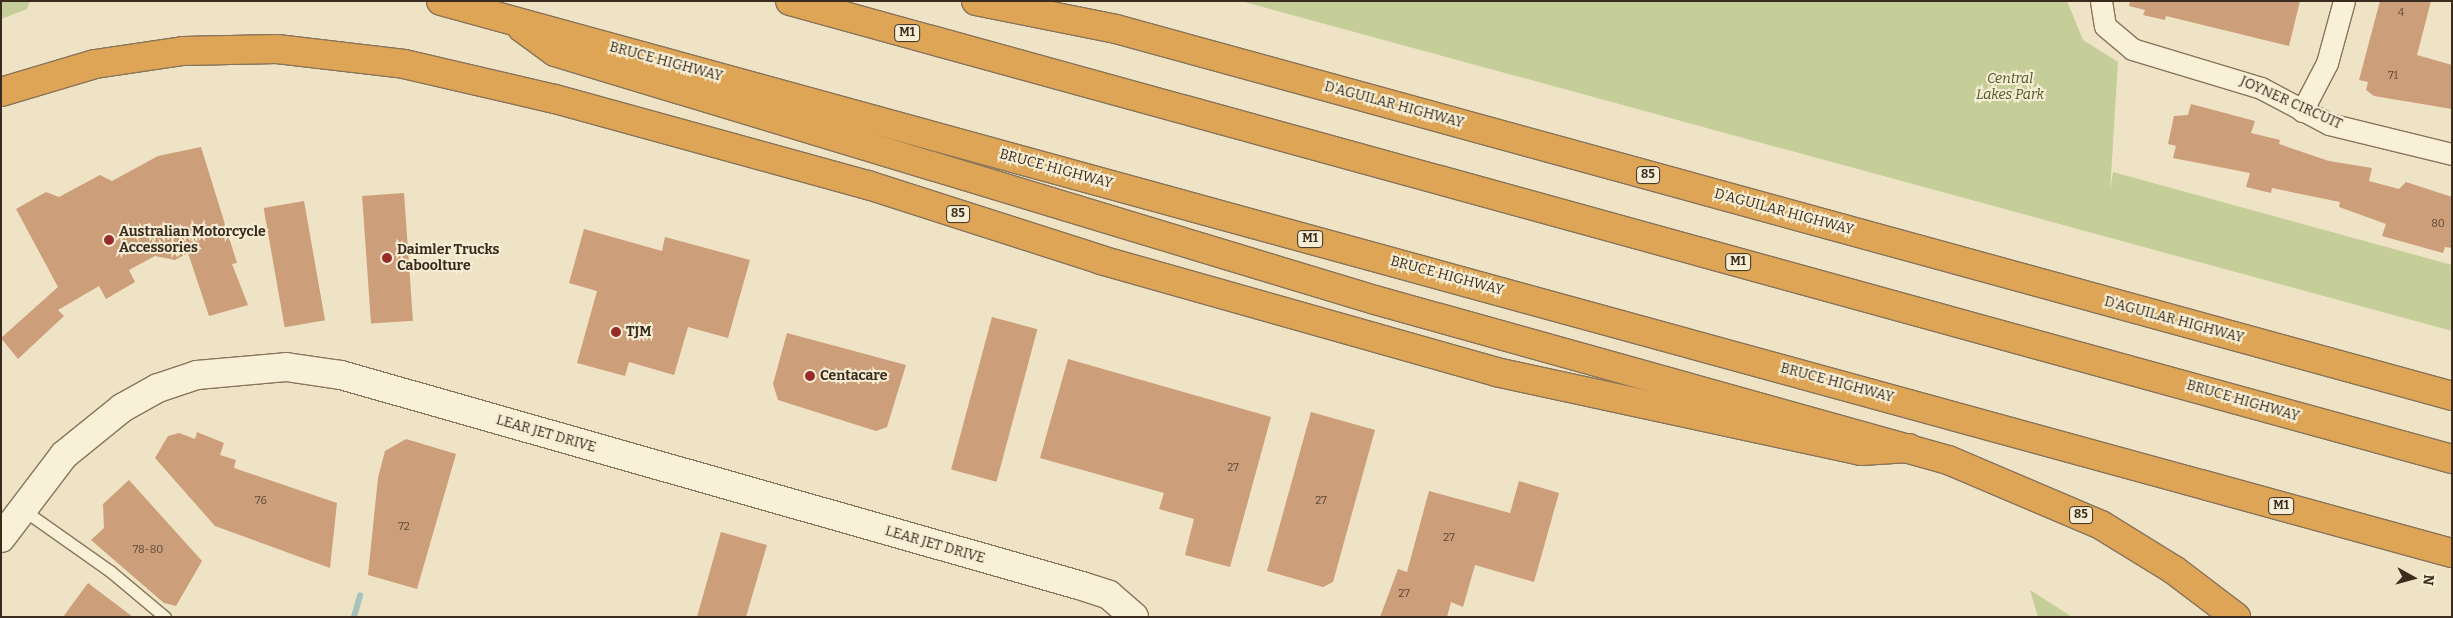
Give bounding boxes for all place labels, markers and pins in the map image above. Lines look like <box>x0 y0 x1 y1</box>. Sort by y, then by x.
place label: Australian Motorcycle Accessories <box>119 224 266 256</box>
marker: Australian Motorcycle Accessories <box>103 234 115 246</box>
place label: Daimler Trucks Caboolture <box>397 242 499 274</box>
marker: Daimler Trucks Caboolture <box>381 252 393 264</box>
place label: TJM <box>626 324 651 340</box>
marker: TJM <box>610 326 622 338</box>
place label: Centacare <box>820 368 887 384</box>
marker: Centacare <box>804 370 816 382</box>

